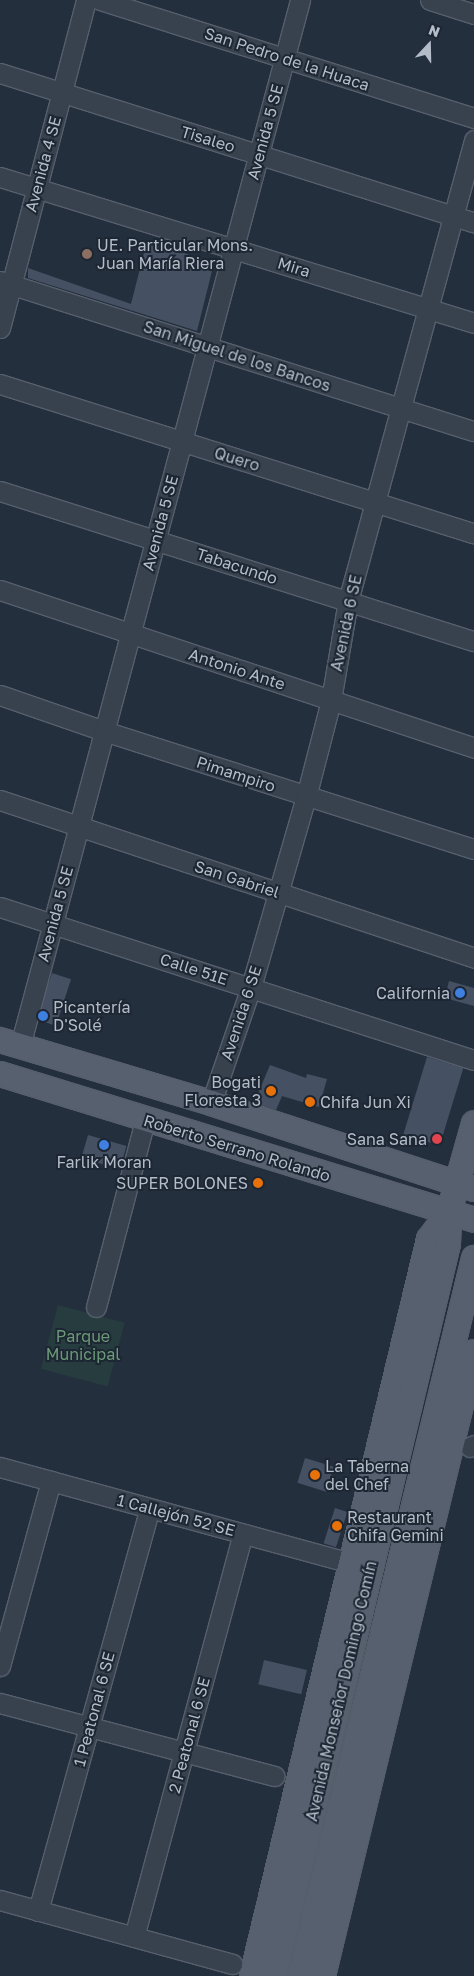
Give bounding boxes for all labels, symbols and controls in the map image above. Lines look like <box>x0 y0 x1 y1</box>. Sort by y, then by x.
north arrow <box>404 20 454 70</box>
text: N <box>427 21 443 40</box>
street label: San Pedro de la Huaca <box>202 23 372 95</box>
street label: Avenida 5 SE <box>243 82 287 182</box>
street label: Avenida 4 SE <box>21 114 65 214</box>
street label: Tisaleo <box>179 122 237 156</box>
place label: UE. Particular Mons. Juan María Riera <box>97 235 253 273</box>
marker: UE. Particular Mons. Juan María Riera <box>81 248 93 260</box>
street label: Mira <box>275 253 313 281</box>
street label: San Miguel de los Bancos <box>141 317 333 395</box>
street label: Quero <box>212 443 262 475</box>
street label: Avenida 5 SE <box>138 473 182 573</box>
street label: Tabacundo <box>194 544 280 588</box>
street label: Avenida 6 SE <box>326 573 366 673</box>
street label: Antonio Ante <box>186 644 288 694</box>
street label: Pimampiro <box>194 752 278 796</box>
street label: San Gabriel <box>192 856 282 902</box>
street label: Avenida 5 SE <box>33 864 77 964</box>
street label: Calle 51E <box>158 949 230 989</box>
street label: Avenida 6 SE <box>217 963 265 1063</box>
place label: California <box>376 983 450 1003</box>
marker: California <box>454 987 466 999</box>
place label: Picantería D'Solé <box>53 997 130 1035</box>
marker: Picantería D'Solé <box>37 1010 49 1022</box>
place label: Bogati Floresta 3 <box>184 1072 261 1110</box>
marker: Bogati Floresta 3 <box>265 1085 277 1097</box>
place label: Chifa Jun Xi <box>320 1092 411 1112</box>
marker: Chifa Jun Xi <box>304 1096 316 1108</box>
street label: Roberto Serrano Rolando <box>141 1110 333 1186</box>
place label: Sana Sana <box>347 1129 427 1149</box>
marker: Sana Sana <box>431 1133 443 1145</box>
marker: Farlik Moran <box>98 1139 110 1151</box>
place label: Farlik Moran <box>56 1152 152 1172</box>
place label: SUPER BOLONES <box>116 1173 248 1193</box>
marker: SUPER BOLONES <box>252 1177 264 1189</box>
park label: Parque Municipal <box>46 1326 120 1364</box>
place label: La Taberna del Chef <box>325 1456 409 1494</box>
marker: La Taberna del Chef <box>309 1469 321 1481</box>
street label: 1 Callejón 52 SE <box>115 1490 237 1540</box>
place label: Restaurant Chifa Gemini <box>347 1507 444 1545</box>
marker: Restaurant Chifa Gemini <box>331 1520 343 1532</box>
street label: Avenida Monseñor Domingo Comín <box>302 1559 380 1823</box>
street label: 1 Peatonal 6 SE <box>69 1650 119 1768</box>
street label: 2 Peatonal 6 SE <box>164 1675 214 1795</box>

